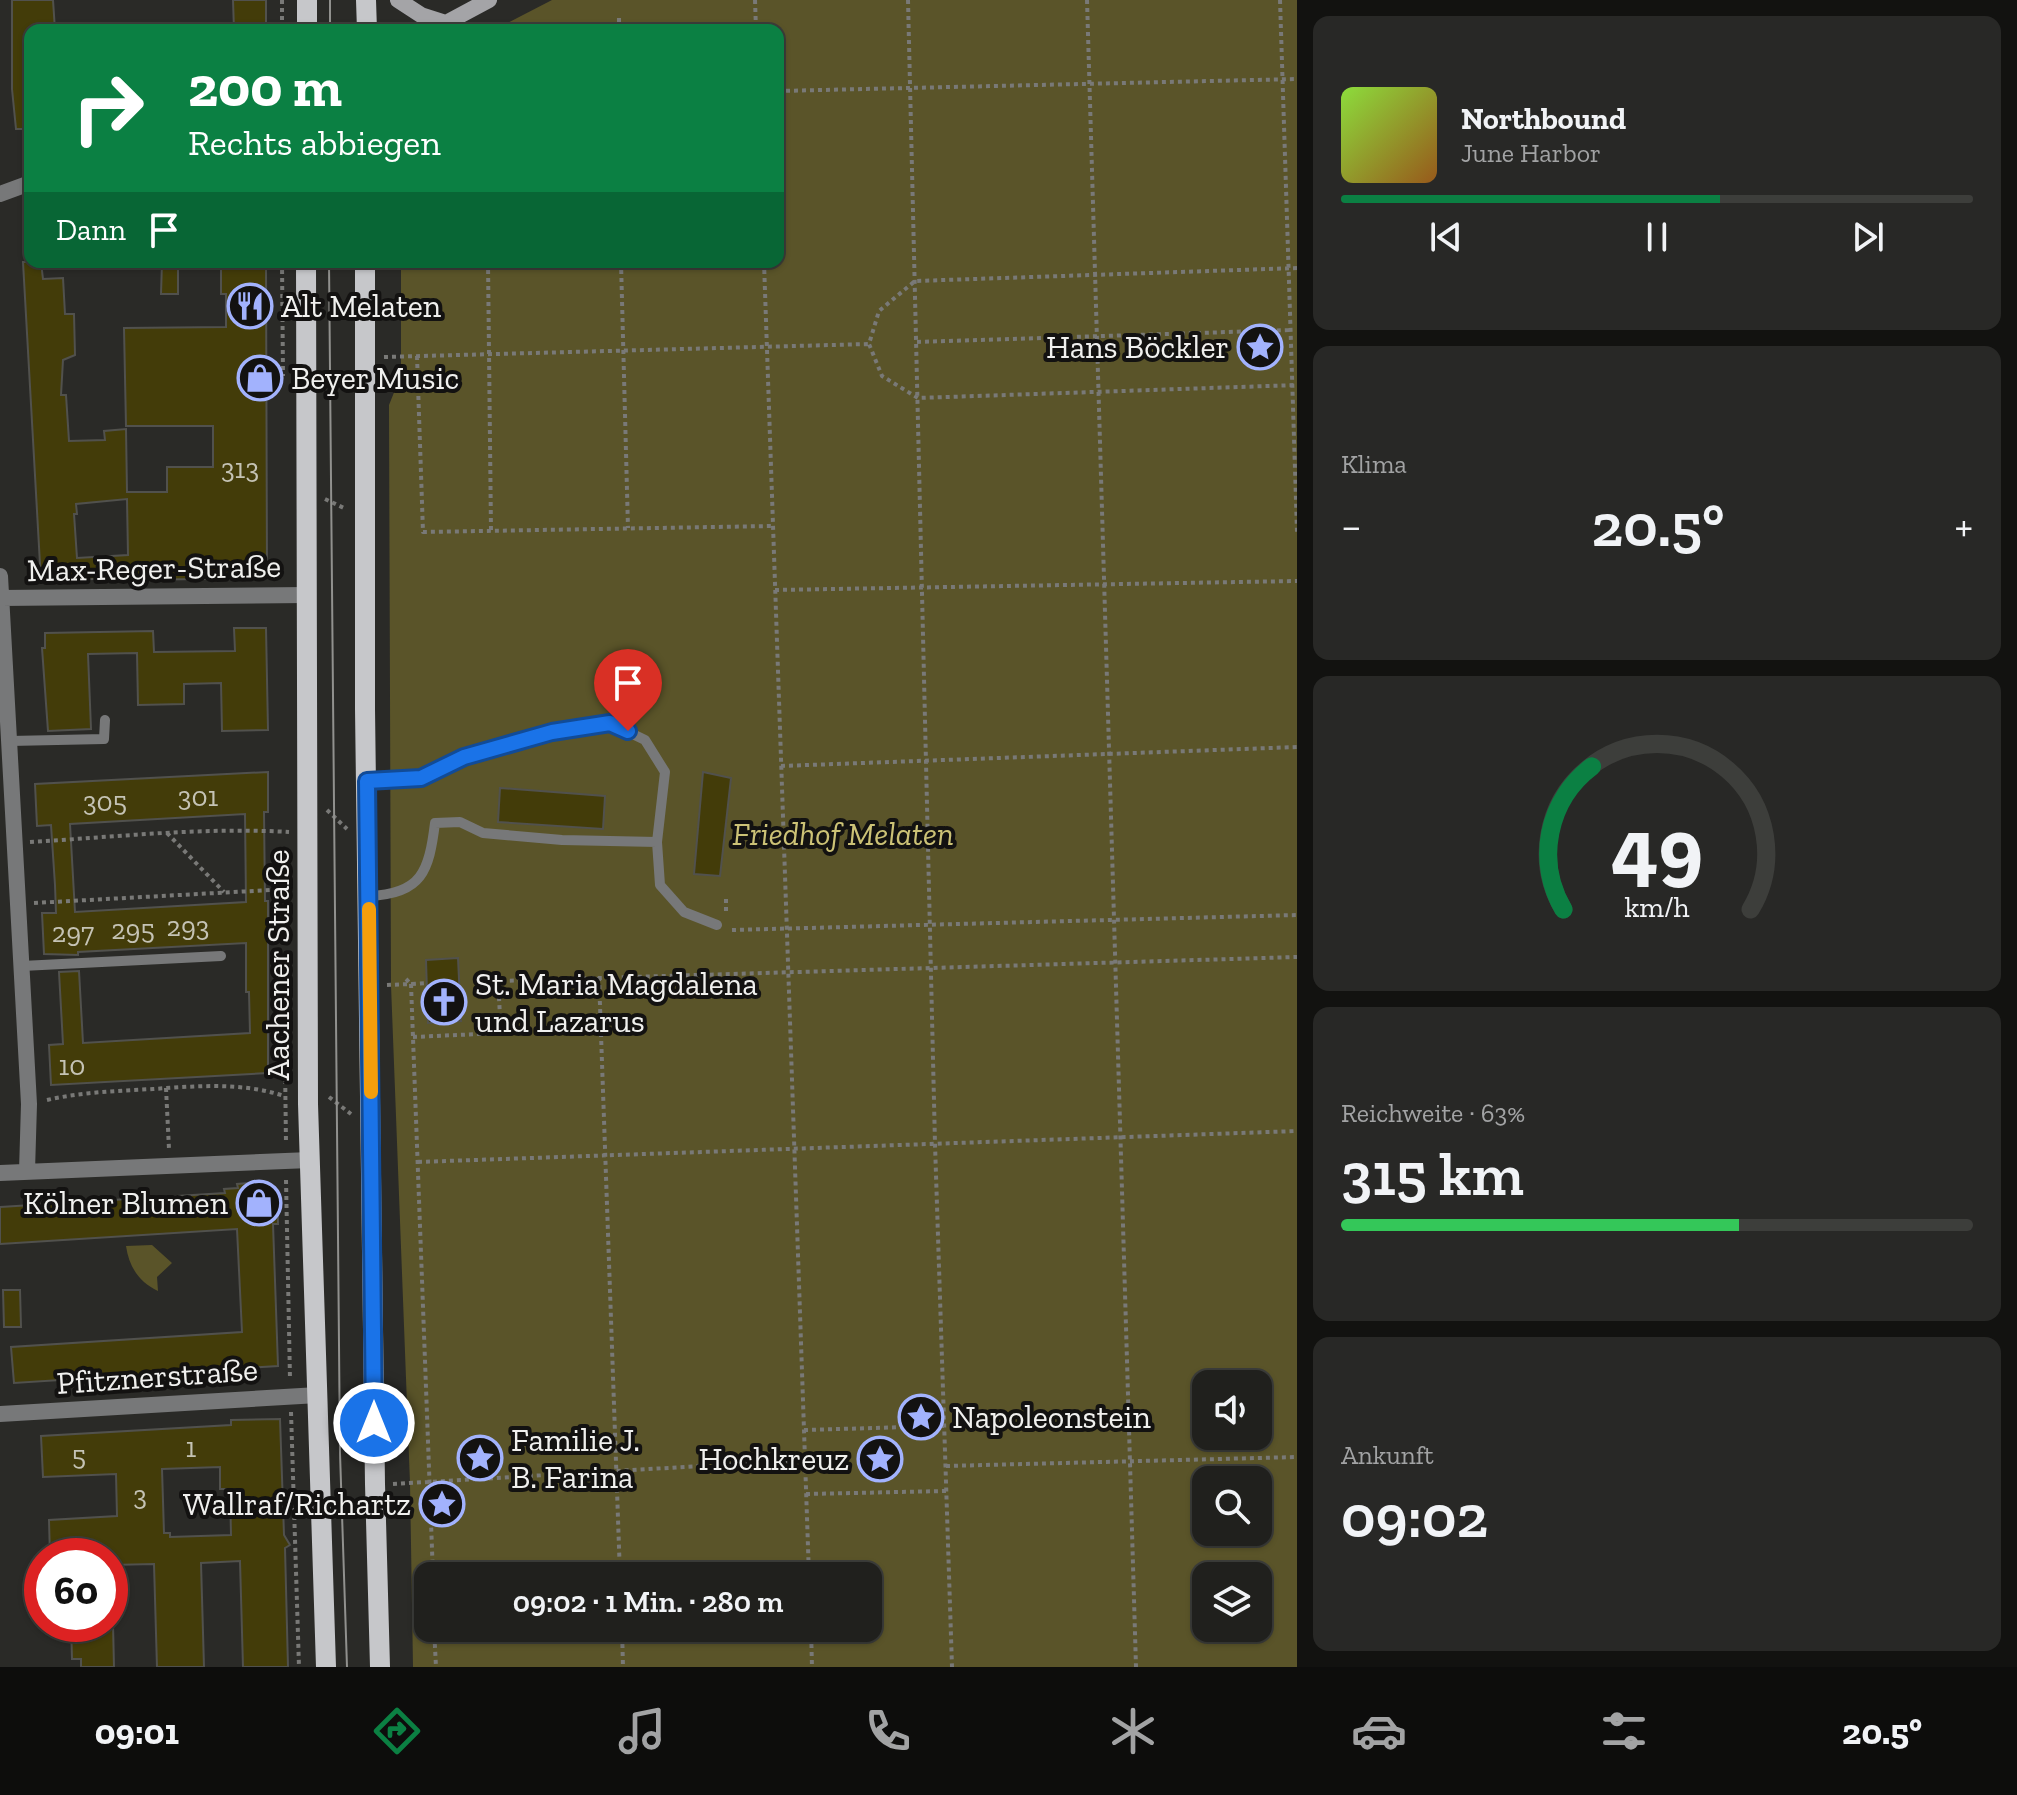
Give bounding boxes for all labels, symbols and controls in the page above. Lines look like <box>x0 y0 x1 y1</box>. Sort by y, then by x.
text: 200 m <box>188 53 342 120</box>
icon: right <box>56 56 160 160</box>
text: Northbound <box>1461 101 1626 137</box>
text: Rechts abbiegen <box>188 121 441 164</box>
text: June Harbor <box>1461 137 1601 169</box>
icon: arrive <box>142 208 186 252</box>
text: Dann <box>56 212 126 248</box>
icon: previous <box>1424 215 1468 259</box>
icon: pause <box>1635 215 1679 259</box>
icon: next <box>1846 215 1890 259</box>
restaurant icon: Alt Melaten <box>226 282 274 330</box>
place label: Alt Melaten <box>281 287 442 325</box>
place icon: Hans Böckler <box>1236 323 1284 371</box>
place label: Hans Böckler <box>1046 328 1229 366</box>
shop icon: Beyer Music <box>236 354 284 402</box>
place label: Beyer Music <box>291 359 459 397</box>
text: Klima <box>1341 448 1407 480</box>
house number: 313 <box>221 452 259 485</box>
text: 20.5° <box>1591 489 1725 561</box>
text: − <box>1341 499 1362 552</box>
text: + <box>1954 499 1973 552</box>
street label: Max-Reger-Straße <box>27 547 281 589</box>
pin <box>594 649 662 731</box>
icon: arrive <box>606 661 650 705</box>
house number: 301 <box>178 780 219 813</box>
house number: 305 <box>83 785 127 818</box>
text: 49 <box>1611 796 1703 896</box>
park label: Friedhof Melaten <box>732 815 954 853</box>
street label: Aachener Straße <box>259 849 297 1081</box>
text: km/h <box>1624 890 1690 924</box>
house number: 293 <box>167 910 209 943</box>
house number: 295 <box>111 913 155 946</box>
house number: 297 <box>52 916 94 949</box>
place label: St. Maria Magdalena und Lazarus <box>475 965 758 1040</box>
church icon: St. Maria Magdalena und Lazarus <box>420 978 468 1026</box>
house number: 10 <box>59 1049 85 1082</box>
text: Reichweite · 63% <box>1341 1097 1525 1129</box>
text: 315 km <box>1341 1138 1524 1210</box>
shop icon: Kölner Blumen <box>235 1179 283 1227</box>
place label: Kölner Blumen <box>23 1184 229 1222</box>
street label: Pfitznerstraße <box>55 1350 259 1402</box>
map controls <box>1192 1370 1272 1642</box>
button: sound <box>1192 1370 1272 1450</box>
position arrow <box>332 1381 416 1465</box>
place icon: Napoleonstein <box>897 1393 945 1441</box>
place label: Napoleonstein <box>952 1398 1152 1436</box>
place label: Familie J. B. Farina <box>511 1421 640 1496</box>
house number: 1 <box>186 1431 197 1464</box>
place icon: Familie J. B. Farina <box>456 1434 504 1482</box>
place icon: Hochkreuz <box>856 1435 904 1483</box>
house number: 5 <box>72 1439 86 1472</box>
text: Ankunft <box>1341 1439 1434 1471</box>
place label: Hochkreuz <box>699 1440 849 1478</box>
button: search <box>1192 1466 1272 1546</box>
house number: 3 <box>133 1479 147 1512</box>
place icon: Wallraf/Richartz <box>418 1480 466 1528</box>
text: 09:02 <box>1341 1480 1488 1552</box>
place label: Wallraf/Richartz <box>183 1485 411 1523</box>
speed limit sign: 60 <box>24 1538 128 1642</box>
button: layers <box>1192 1562 1272 1642</box>
text: 09:02 · 1 Min. · 280 m <box>513 1584 783 1620</box>
icon: directions <box>369 1703 425 1759</box>
icon: music <box>614 1703 670 1759</box>
icon: phone <box>860 1703 916 1759</box>
icon: climate <box>1105 1703 1161 1759</box>
icon: car <box>1351 1703 1407 1759</box>
icon: filters <box>1596 1703 1652 1759</box>
text: 09:01 <box>95 1710 179 1753</box>
text: 20.5° <box>1842 1710 1922 1753</box>

